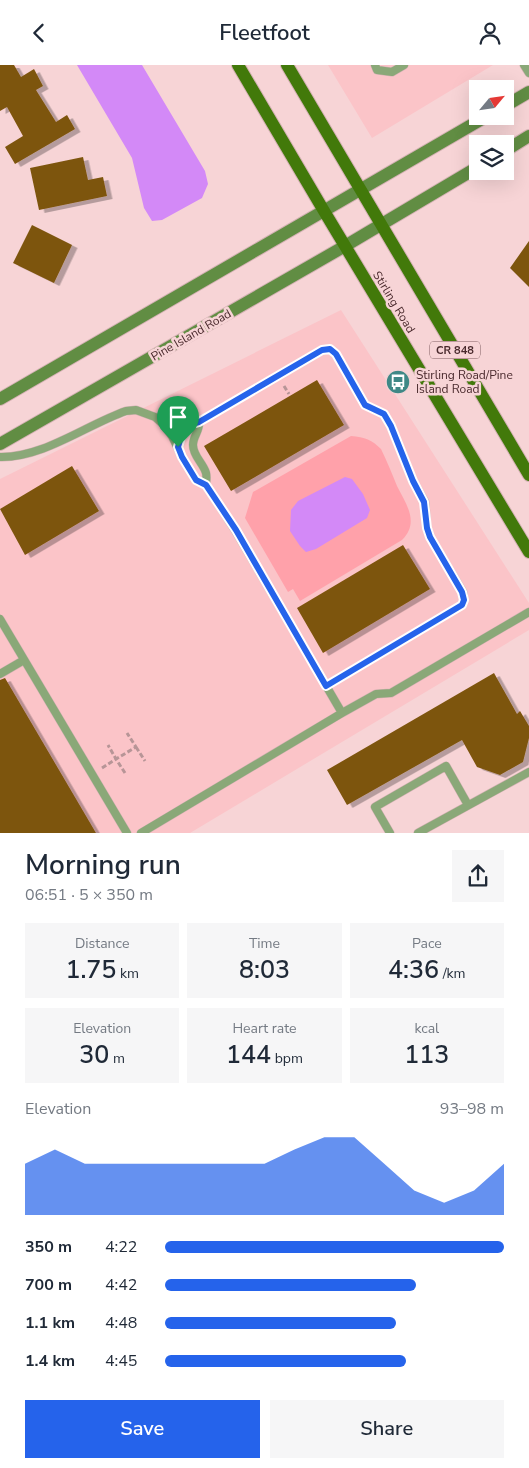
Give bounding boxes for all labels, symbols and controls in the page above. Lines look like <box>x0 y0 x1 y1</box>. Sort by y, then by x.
text: Fleetfoot <box>219 18 310 48</box>
icon: back <box>25 19 53 47</box>
icon: person <box>476 19 504 47</box>
north arrow <box>469 80 514 125</box>
map controls <box>469 80 514 180</box>
button: layers <box>469 135 514 180</box>
street label: Stirling Road <box>369 268 419 336</box>
street label: Pine Island Road <box>148 306 234 364</box>
road number: CR 848 <box>430 341 480 359</box>
place label: Stirling Road/Pine Island Road <box>416 367 513 397</box>
bus stop icon: Stirling Road/Pine Island Road <box>385 369 411 395</box>
pin <box>157 396 199 447</box>
icon: arrive <box>164 403 192 431</box>
text: Morning run <box>25 846 181 884</box>
button: share <box>452 850 504 902</box>
text: 06:51 · 5 × 350 m <box>25 884 153 906</box>
text: Distance <box>75 934 129 953</box>
text: Time <box>249 934 280 953</box>
text: Pace <box>412 934 442 953</box>
text: 1.75 <box>65 953 116 987</box>
text: 8:03 <box>239 953 290 987</box>
text: 4:36 <box>388 953 439 987</box>
text: km <box>116 964 139 983</box>
text: /km <box>439 964 466 983</box>
text: Elevation <box>73 1019 131 1038</box>
text: Heart rate <box>232 1019 297 1038</box>
text: kcal <box>414 1019 439 1038</box>
text: 30 <box>79 1038 109 1072</box>
text: 144 <box>226 1038 271 1072</box>
text: 113 <box>404 1038 449 1072</box>
text: m <box>109 1049 125 1068</box>
text: bpm <box>271 1049 303 1068</box>
text: Elevation <box>25 1098 91 1120</box>
text: 93–98 m <box>440 1098 504 1120</box>
text: 350 m <box>25 1236 72 1258</box>
text: 4:22 <box>105 1236 137 1258</box>
text: 700 m <box>25 1274 72 1296</box>
text: 4:42 <box>105 1274 137 1296</box>
text: 1.1 km <box>25 1312 75 1334</box>
text: 4:48 <box>105 1312 137 1334</box>
text: 1.4 km <box>25 1350 75 1372</box>
text: 4:45 <box>105 1350 137 1372</box>
button: Save <box>25 1400 260 1458</box>
button: Share <box>270 1400 504 1458</box>

